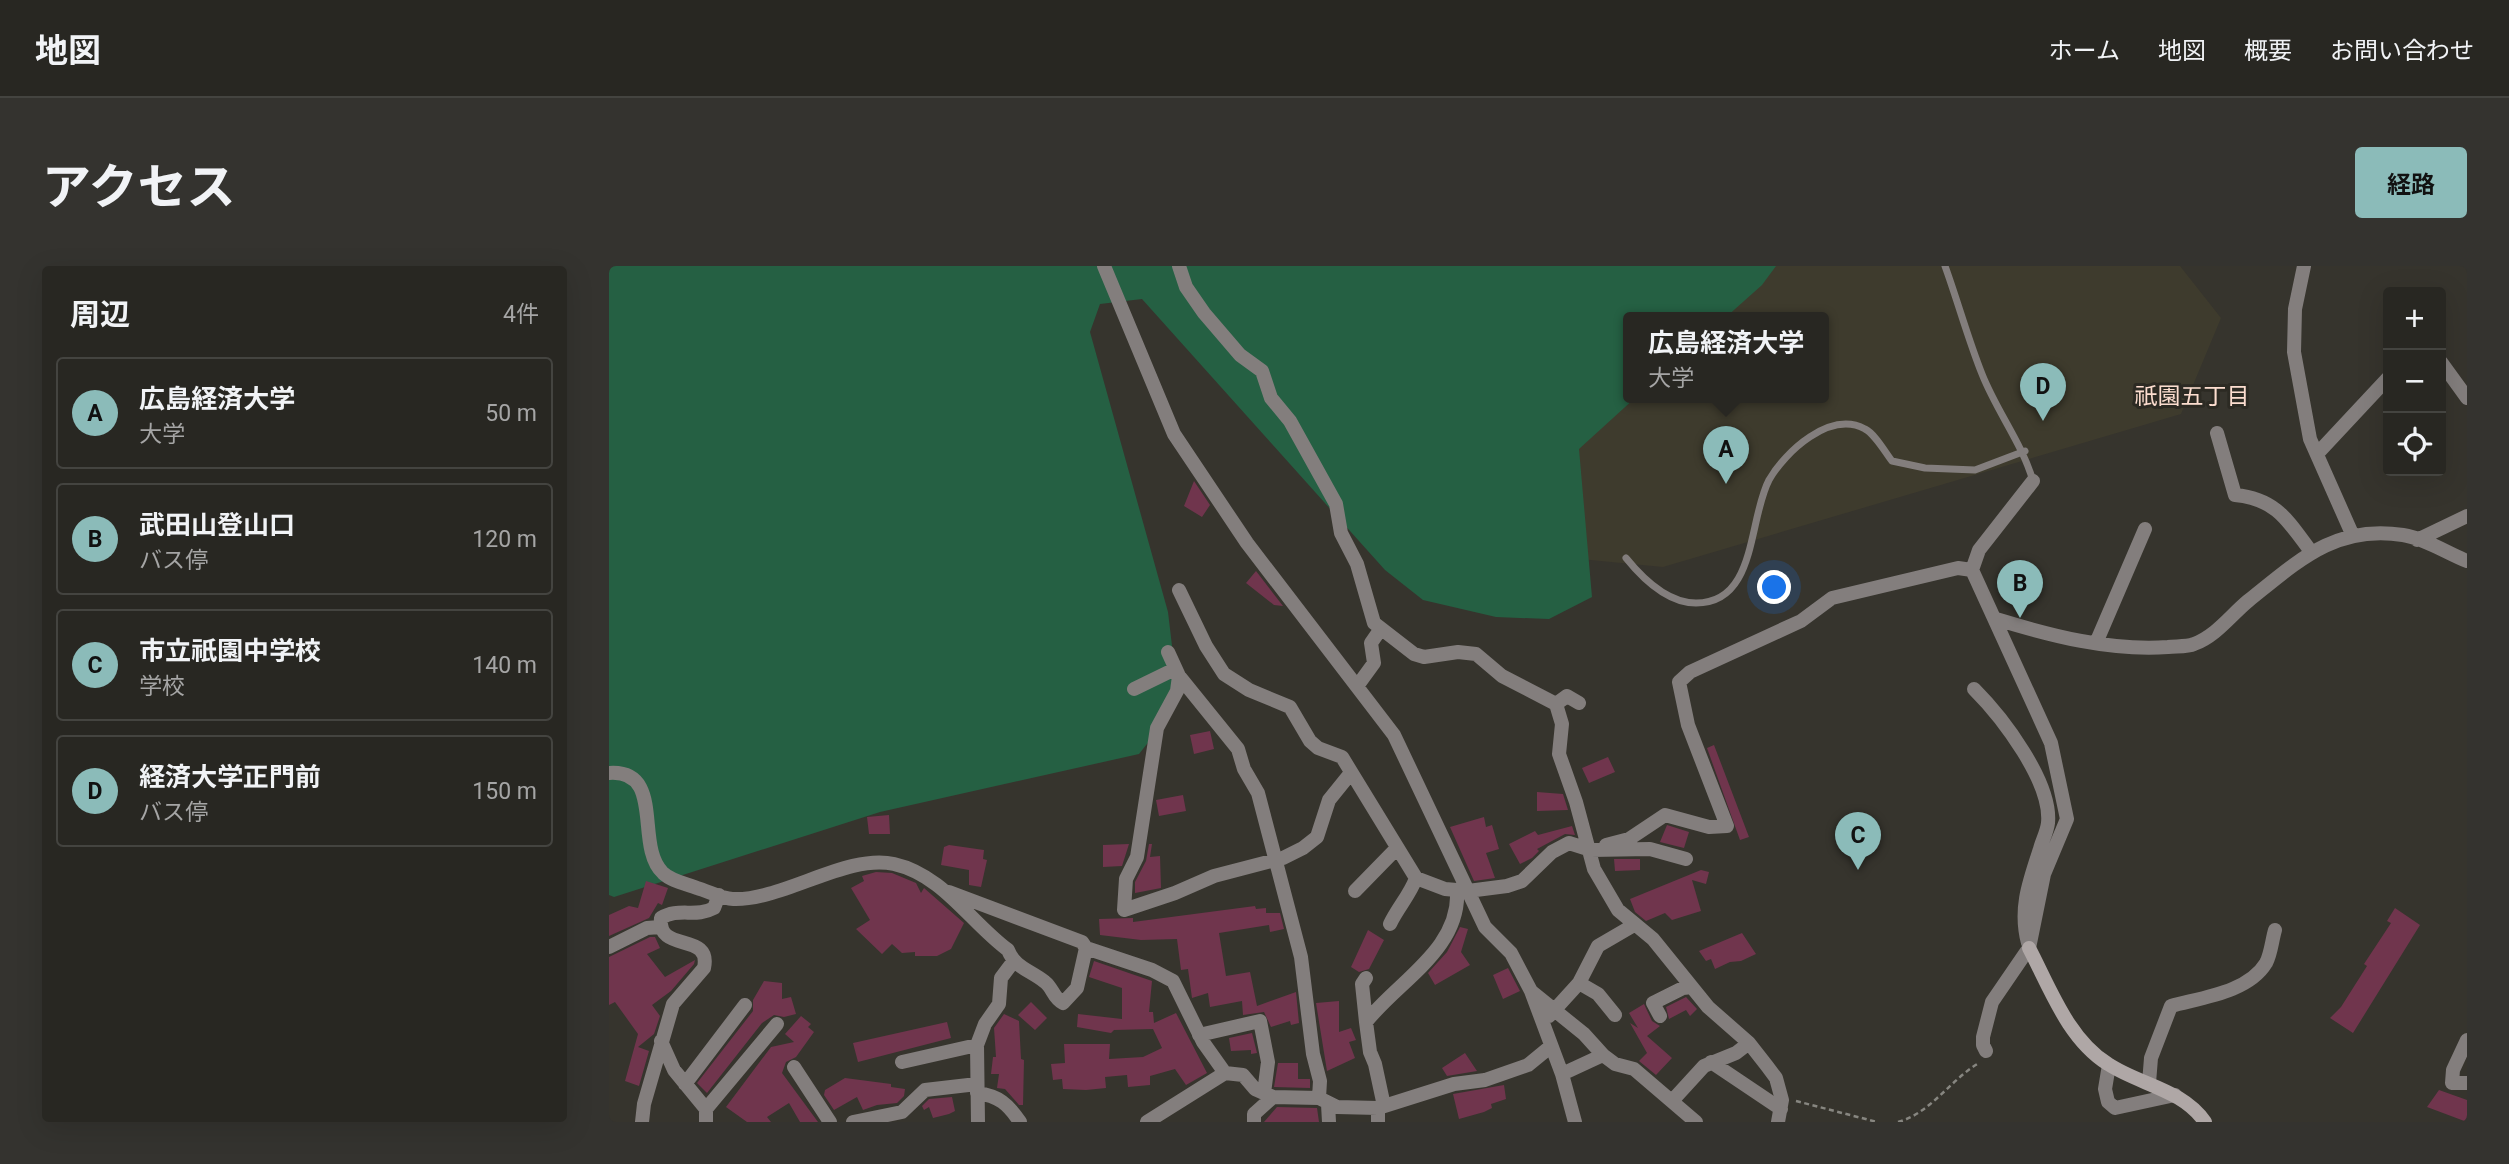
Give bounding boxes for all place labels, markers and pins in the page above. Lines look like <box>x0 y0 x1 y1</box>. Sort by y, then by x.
pin: D <box>2020 363 2066 421</box>
pin: A <box>1703 426 1749 484</box>
pin: B <box>1997 560 2043 618</box>
pin: C <box>1835 812 1881 870</box>

